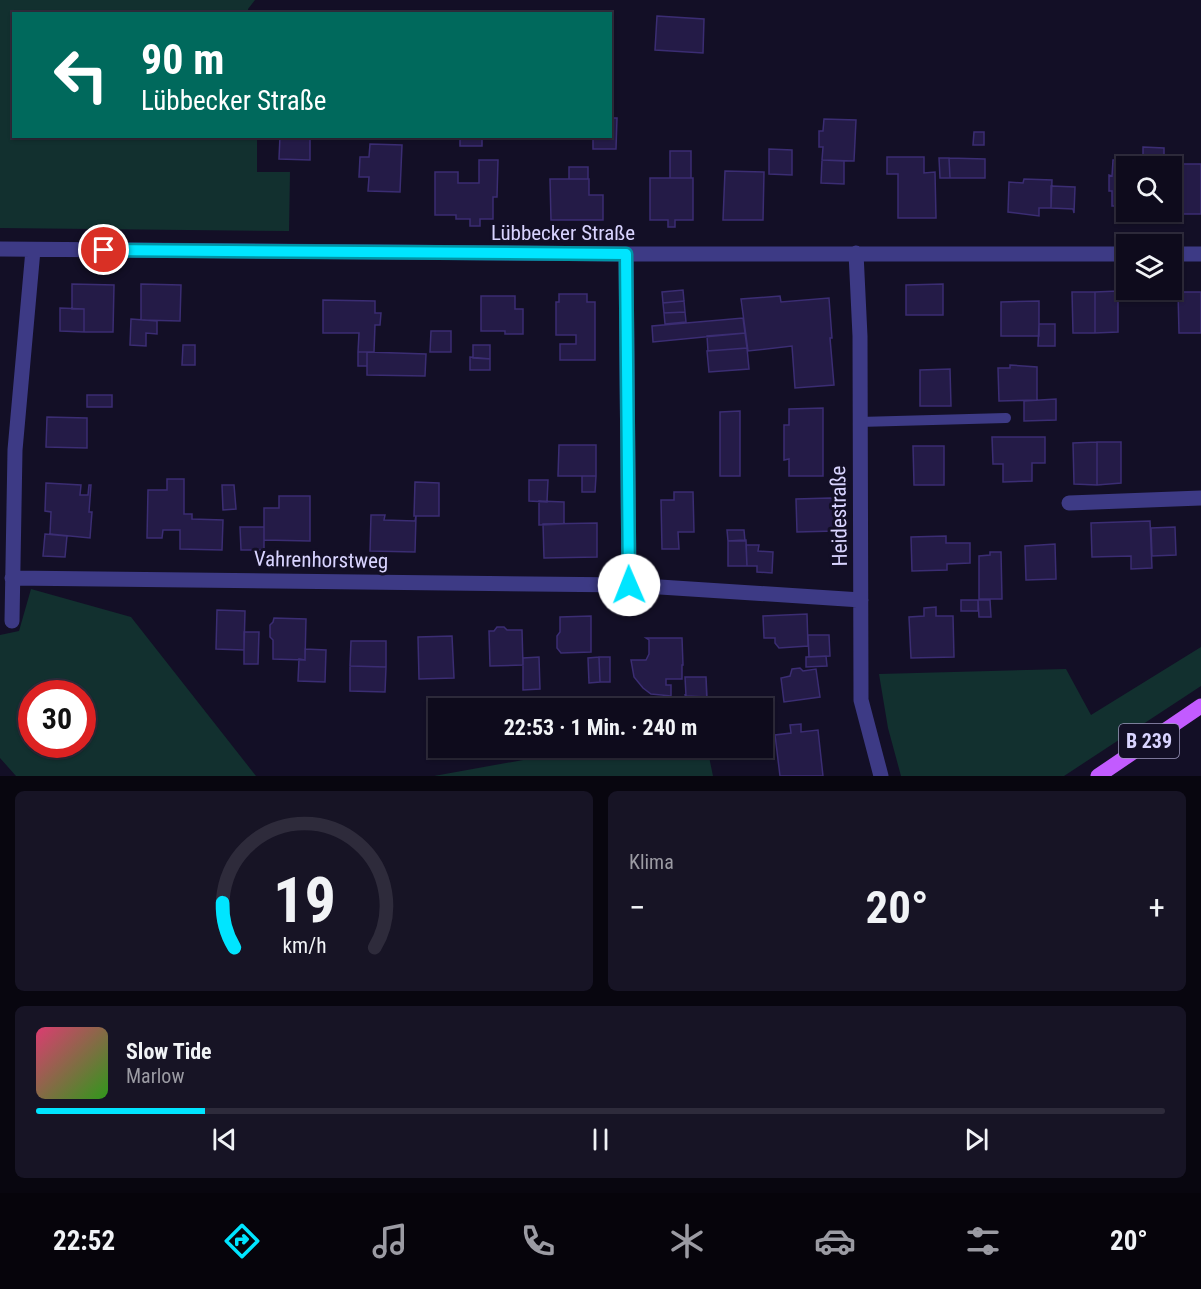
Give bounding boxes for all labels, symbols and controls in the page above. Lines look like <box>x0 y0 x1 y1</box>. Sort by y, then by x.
text: 90 m <box>141 35 224 84</box>
icon: left <box>42 36 120 114</box>
text: Lübbecker Straße <box>141 85 326 117</box>
map controls <box>1116 156 1182 300</box>
button: search <box>1116 156 1182 222</box>
street label: Lübbecker Straße <box>491 221 635 245</box>
pin <box>78 224 129 275</box>
icon: arrive <box>87 233 120 266</box>
button: layers <box>1116 234 1182 300</box>
street label: Heidestraße <box>826 465 852 566</box>
street label: Vahrenhorstweg <box>254 547 388 573</box>
position arrow <box>597 553 661 617</box>
speed limit sign: 30 <box>18 680 96 758</box>
text: 22:53 · 1 Min. · 240 m <box>504 715 697 740</box>
road number: B 239 <box>1119 724 1179 758</box>
text: Klima <box>629 850 674 874</box>
text: 19 <box>272 864 336 937</box>
text: 20° <box>866 881 929 934</box>
text: − <box>629 888 646 927</box>
text: + <box>1149 888 1165 927</box>
text: km/h <box>282 933 326 958</box>
text: Slow Tide <box>126 1039 212 1064</box>
text: Marlow <box>126 1064 184 1088</box>
icon: previous <box>208 1123 241 1156</box>
icon: pause <box>584 1123 617 1156</box>
icon: next <box>960 1123 993 1156</box>
icon: directions <box>221 1220 263 1262</box>
icon: music <box>369 1220 411 1262</box>
icon: phone <box>517 1220 559 1262</box>
icon: climate <box>666 1220 708 1262</box>
icon: car <box>814 1220 856 1262</box>
icon: filters <box>962 1220 1004 1262</box>
text: 22:52 <box>53 1225 115 1257</box>
text: 20° <box>1110 1225 1148 1257</box>

